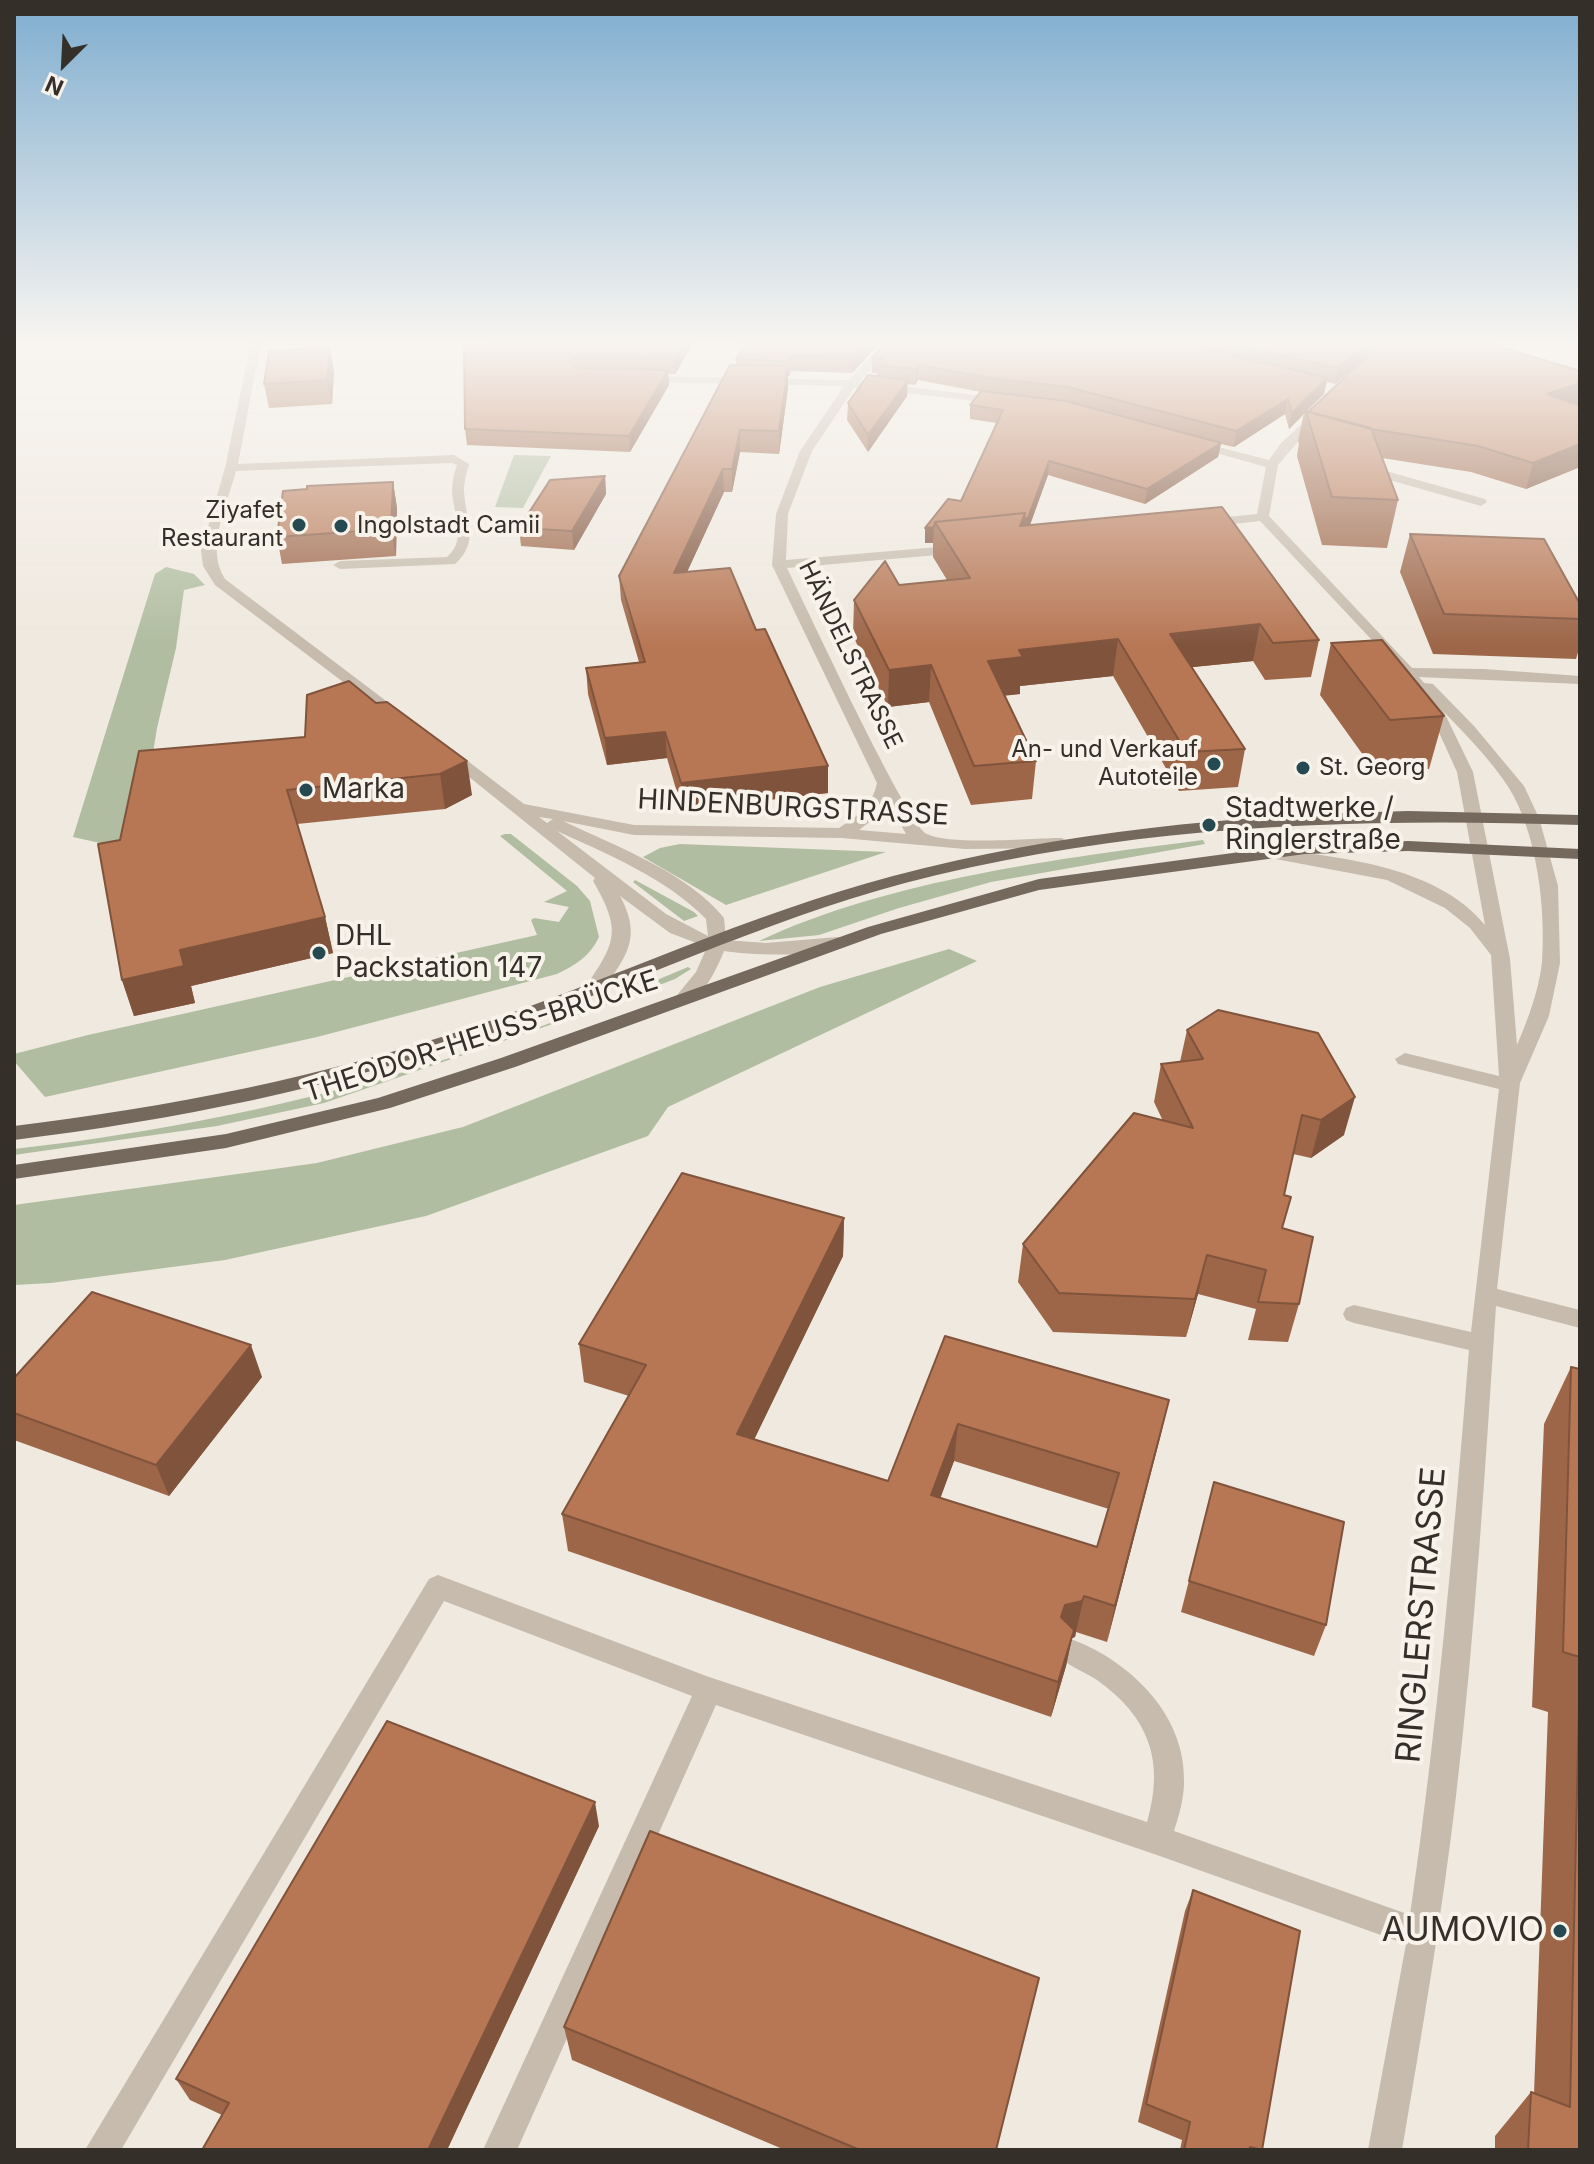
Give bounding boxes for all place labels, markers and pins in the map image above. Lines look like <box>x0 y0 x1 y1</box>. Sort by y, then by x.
place label: Ziyafet Restaurant <box>161 497 283 553</box>
place label: Ingolstadt Camii <box>357 512 540 540</box>
marker: Ziyafet Restaurant <box>290 516 308 534</box>
marker: Ingolstadt Camii <box>332 517 350 535</box>
place label: An- und Verkauf Autoteile <box>1011 736 1198 792</box>
place label: St. Georg <box>1319 754 1426 782</box>
marker: An- und Verkauf Autoteile <box>1205 755 1223 773</box>
marker: St. Georg <box>1294 759 1312 777</box>
place label: Marka <box>322 773 405 807</box>
marker: Marka <box>297 781 315 799</box>
place label: Stadtwerke / Ringlerstraße <box>1225 792 1401 858</box>
marker: Stadtwerke / Ringlerstraße <box>1200 816 1218 834</box>
place label: DHL Packstation 147 <box>335 920 542 986</box>
marker: DHL Packstation 147 <box>310 944 328 962</box>
place label: AUMOVIO <box>1382 1911 1544 1951</box>
marker: AUMOVIO <box>1551 1922 1569 1940</box>

